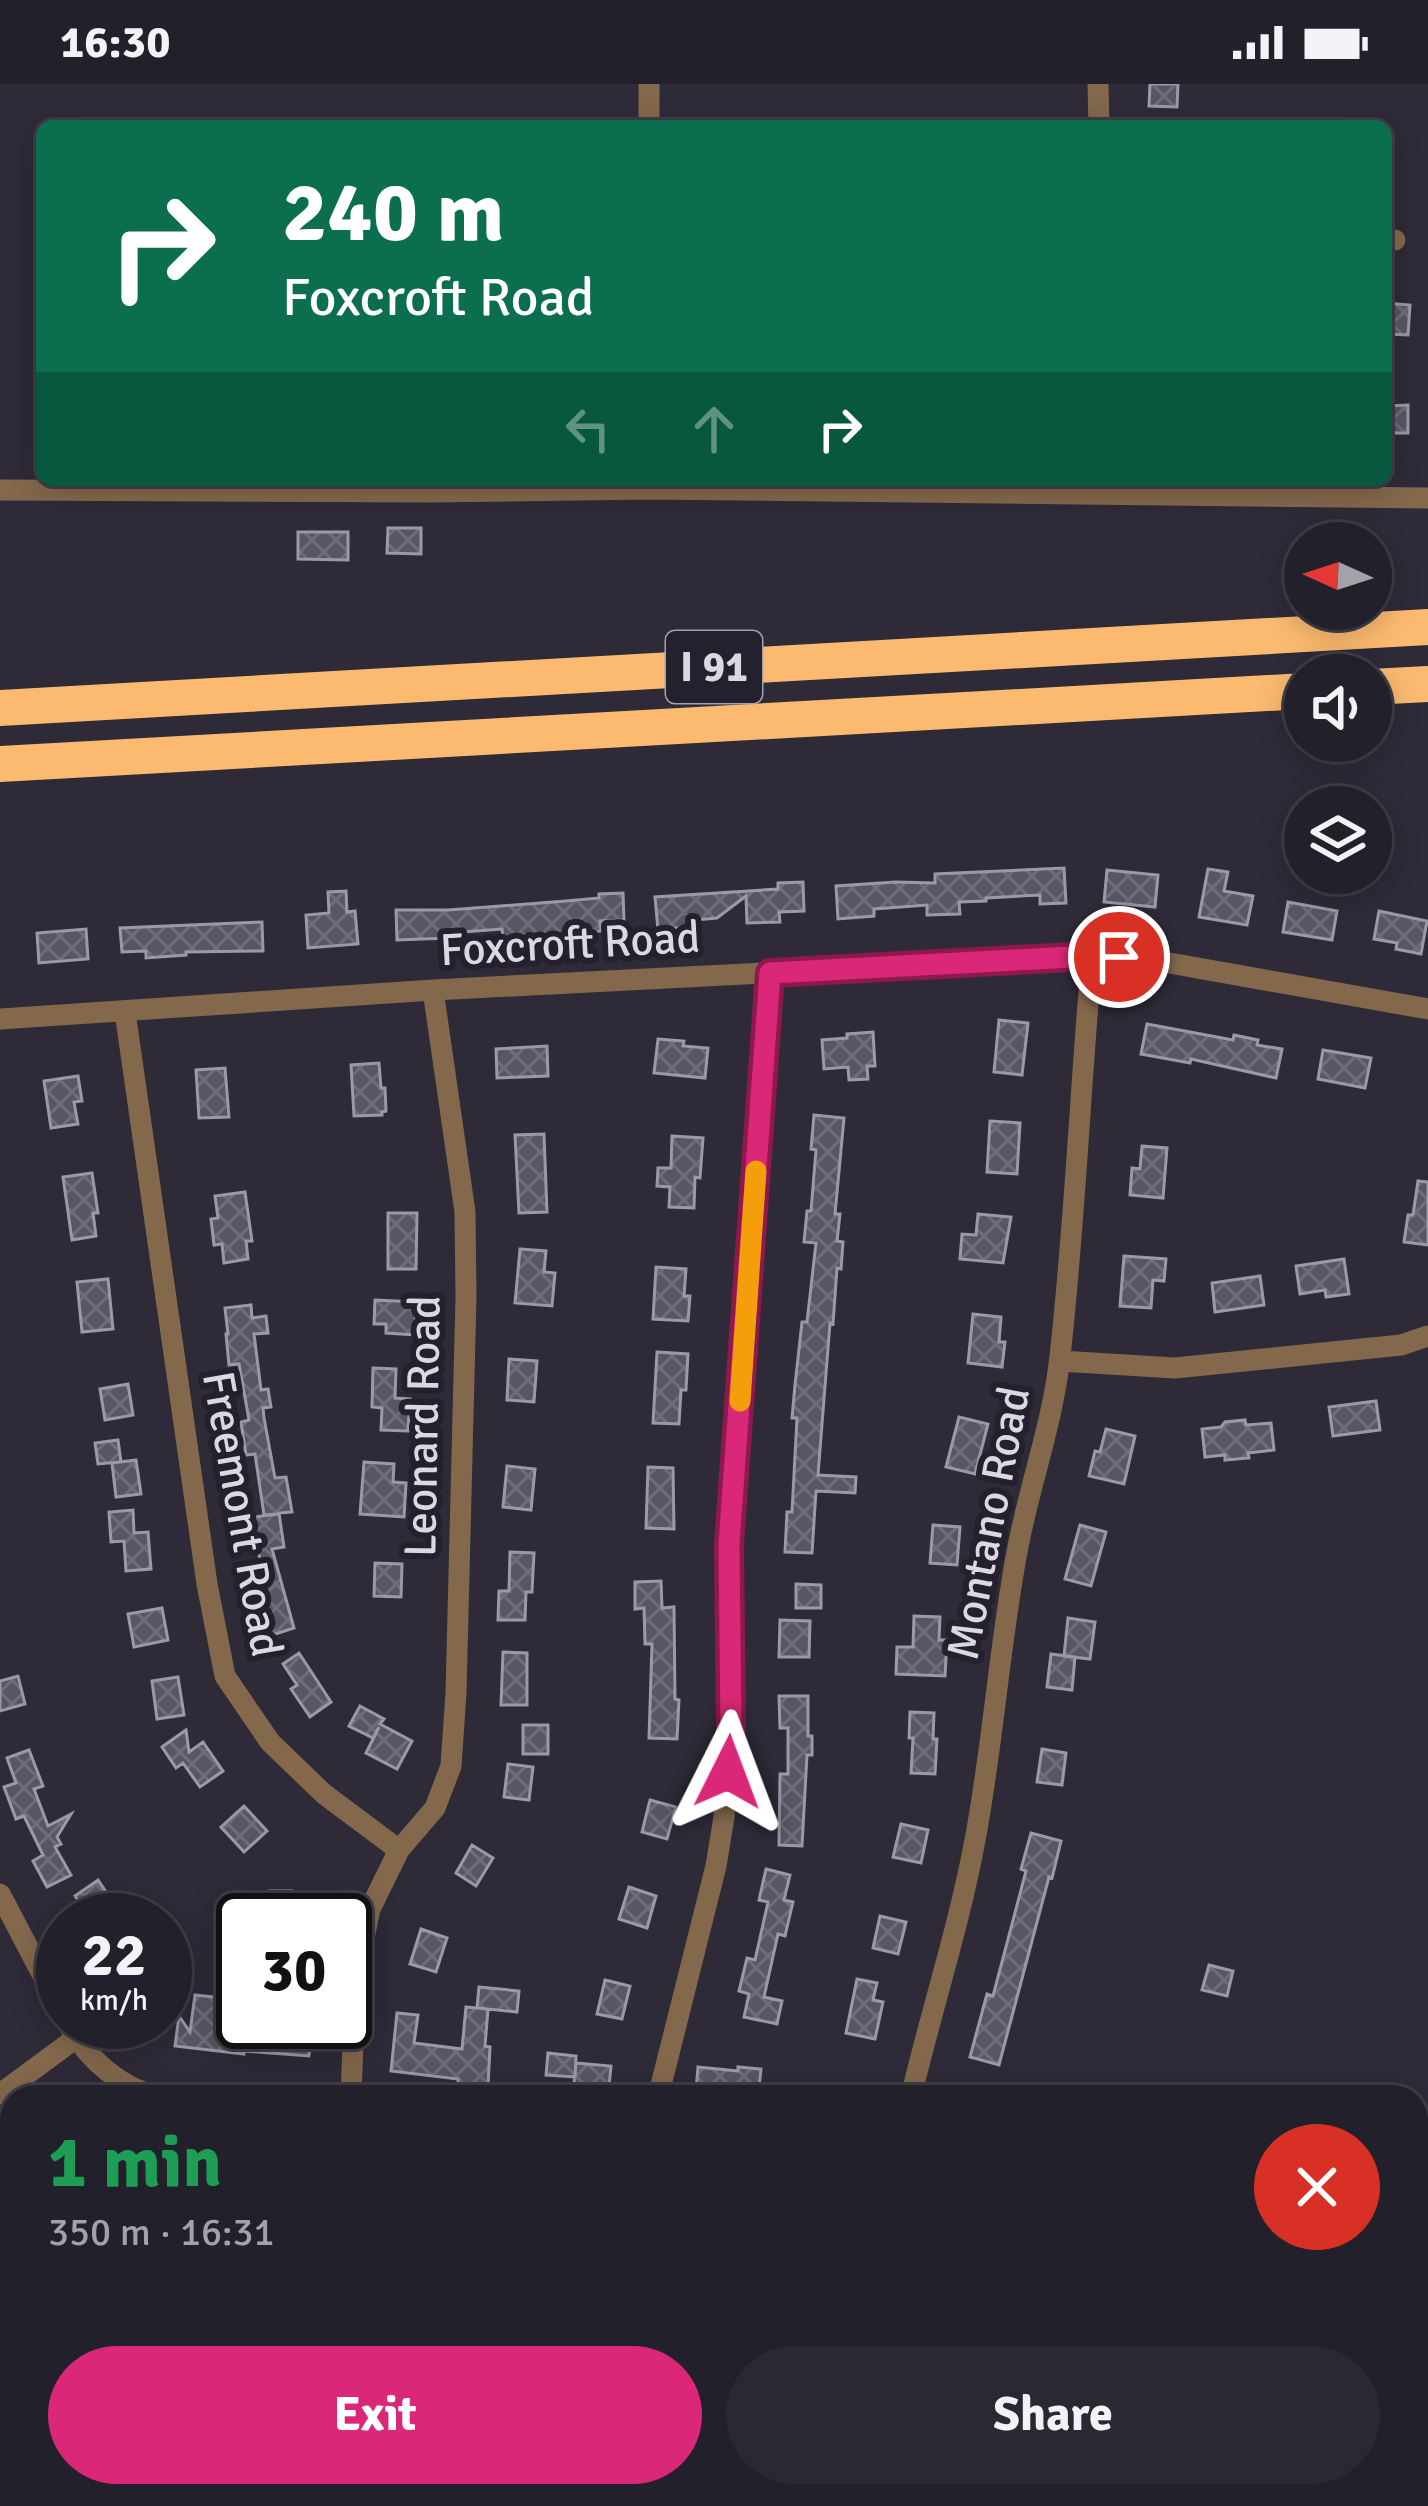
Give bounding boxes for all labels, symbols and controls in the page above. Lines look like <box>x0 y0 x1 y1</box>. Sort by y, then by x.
text: 16:30 <box>60 15 170 70</box>
text: 240 m <box>282 161 504 265</box>
icon: right <box>84 168 240 324</box>
text: Foxcroft Road <box>282 264 594 331</box>
icon: left <box>555 396 621 462</box>
icon: ahead <box>681 396 747 462</box>
icon: right <box>807 396 873 462</box>
north arrow <box>1284 522 1392 630</box>
map controls <box>1284 522 1392 894</box>
road number: I 91 <box>666 631 762 703</box>
button: sound <box>1284 654 1392 762</box>
button: layers <box>1284 786 1392 894</box>
pin <box>1068 906 1170 1008</box>
street label: Foxcroft Road <box>439 910 701 978</box>
icon: arrive <box>1086 924 1152 990</box>
street label: Leonard Road <box>393 1295 453 1557</box>
street label: Freemont Road <box>190 1367 294 1661</box>
street label: Montano Road <box>936 1382 1042 1664</box>
position arrow <box>665 1709 791 1835</box>
speed limit sign: 30 <box>216 1893 372 2049</box>
text: 22 <box>82 1919 146 1993</box>
text: km/h <box>80 1982 148 2019</box>
text: 1 min <box>48 2118 222 2207</box>
button: close <box>1254 2124 1380 2250</box>
text: 350 m · 16:31 <box>48 2208 275 2256</box>
button: Exit <box>48 2346 702 2484</box>
button: Share <box>726 2346 1380 2484</box>

